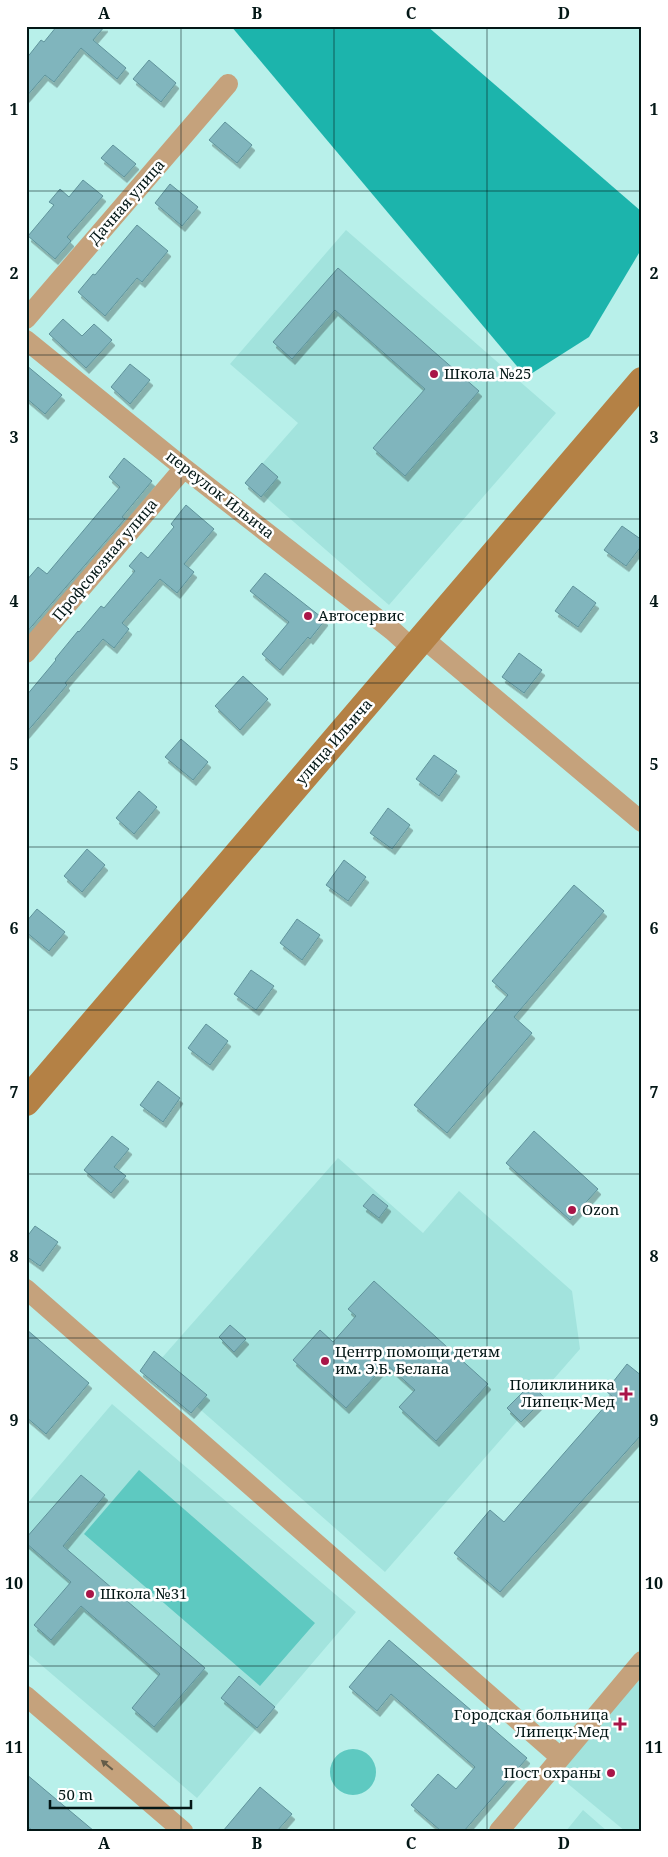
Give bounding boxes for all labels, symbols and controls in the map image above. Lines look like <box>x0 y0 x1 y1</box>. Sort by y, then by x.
text: A <box>98 2 111 24</box>
text: B <box>252 2 263 24</box>
text: C <box>406 2 417 24</box>
text: D <box>558 2 570 24</box>
text: 1 <box>9 98 19 120</box>
text: 1 <box>649 98 659 120</box>
street label: Дачная улица <box>84 155 169 248</box>
text: 2 <box>9 262 19 284</box>
text: 2 <box>649 262 659 284</box>
place label: Школа №25 <box>444 363 531 383</box>
marker: Школа №25 <box>428 368 440 380</box>
text: 3 <box>9 426 19 448</box>
text: 3 <box>649 426 659 448</box>
street label: переулок Ильича <box>162 446 279 543</box>
street label: Профсоюзная улица <box>47 494 161 625</box>
text: 4 <box>9 590 19 612</box>
text: 4 <box>649 590 659 612</box>
place label: Автосервис <box>318 605 404 625</box>
marker: Автосервис <box>302 610 314 622</box>
street label: улица Ильича <box>290 694 376 789</box>
text: 5 <box>9 753 19 775</box>
text: 5 <box>649 753 659 775</box>
text: 6 <box>9 917 19 939</box>
text: 6 <box>649 917 659 939</box>
text: 7 <box>9 1081 19 1103</box>
text: 7 <box>649 1081 659 1103</box>
place label: Ozon <box>582 1199 619 1219</box>
marker: Ozon <box>566 1204 578 1216</box>
text: 8 <box>9 1245 19 1267</box>
text: 8 <box>649 1245 659 1267</box>
place label: Центр помощи детям им. Э.Б. Белана <box>335 1341 500 1378</box>
marker: Центр помощи детям им. Э.Б. Белана <box>319 1355 331 1367</box>
place label: Поликлиника Липецк-Мед <box>509 1374 615 1411</box>
marker: Поликлиника Липецк-Мед <box>619 1387 633 1401</box>
text: 9 <box>9 1409 19 1431</box>
text: 9 <box>649 1409 659 1431</box>
text: 10 <box>5 1572 23 1594</box>
text: 10 <box>645 1572 663 1594</box>
place label: Школа №31 <box>100 1583 187 1603</box>
marker: Школа №31 <box>84 1588 96 1600</box>
place label: Городская больница Липецк-Мед <box>454 1704 609 1741</box>
marker: Городская больница Липецк-Мед <box>613 1717 627 1731</box>
text: 11 <box>5 1736 23 1758</box>
text: 11 <box>645 1736 663 1758</box>
one-way arrow <box>101 1759 113 1771</box>
place label: Пост охраны <box>504 1762 601 1782</box>
marker: Пост охраны <box>605 1767 617 1779</box>
scale bar <box>50 1777 191 1809</box>
text: 50 m <box>58 1784 93 1804</box>
text: A <box>98 1832 111 1854</box>
text: B <box>252 1832 263 1854</box>
text: C <box>406 1832 417 1854</box>
text: D <box>558 1832 570 1854</box>

